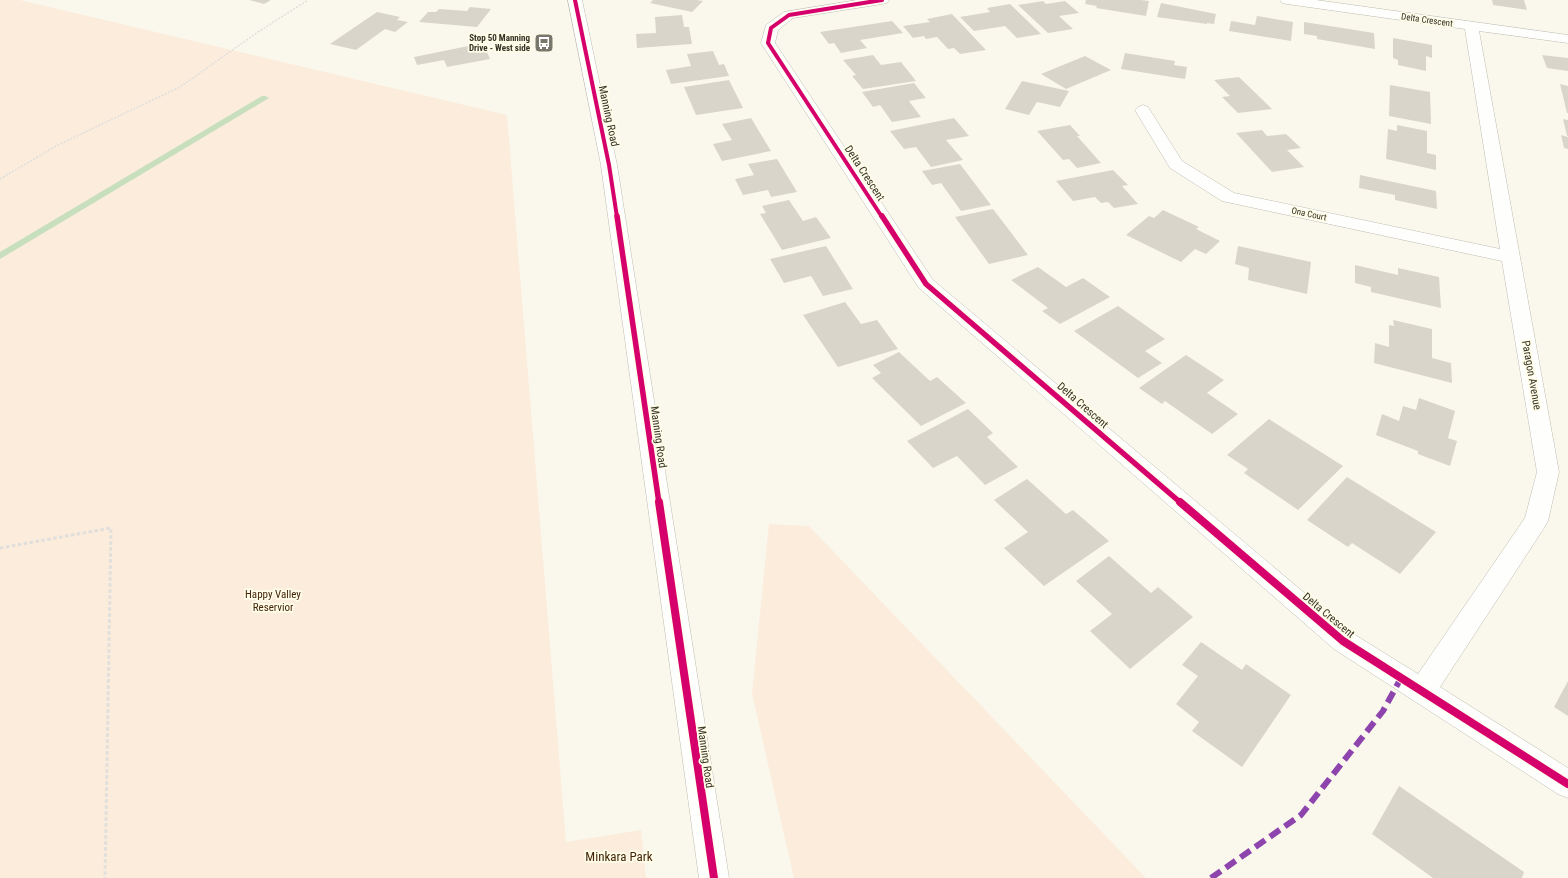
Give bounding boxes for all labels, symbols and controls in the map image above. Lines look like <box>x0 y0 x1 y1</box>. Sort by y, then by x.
street label: Delta Crescent <box>1401 11 1454 29</box>
bus stop icon: Stop 50 Manning Drive - West side <box>533 32 555 54</box>
place label: Stop 50 Manning Drive - West side <box>469 33 531 53</box>
street label: Manning Road <box>596 84 621 148</box>
street label: Delta Crescent <box>842 143 887 203</box>
street label: Ona Court <box>1290 205 1328 223</box>
street label: Paragon Avenue <box>1519 339 1544 411</box>
street label: Delta Crescent <box>1054 380 1111 431</box>
street label: Manning Road <box>648 405 669 469</box>
park label: Happy Valley Reservior <box>245 588 301 614</box>
street label: Delta Crescent <box>1300 590 1357 641</box>
street label: Manning Road <box>695 725 716 789</box>
park label: Minkara Park <box>585 849 653 864</box>

